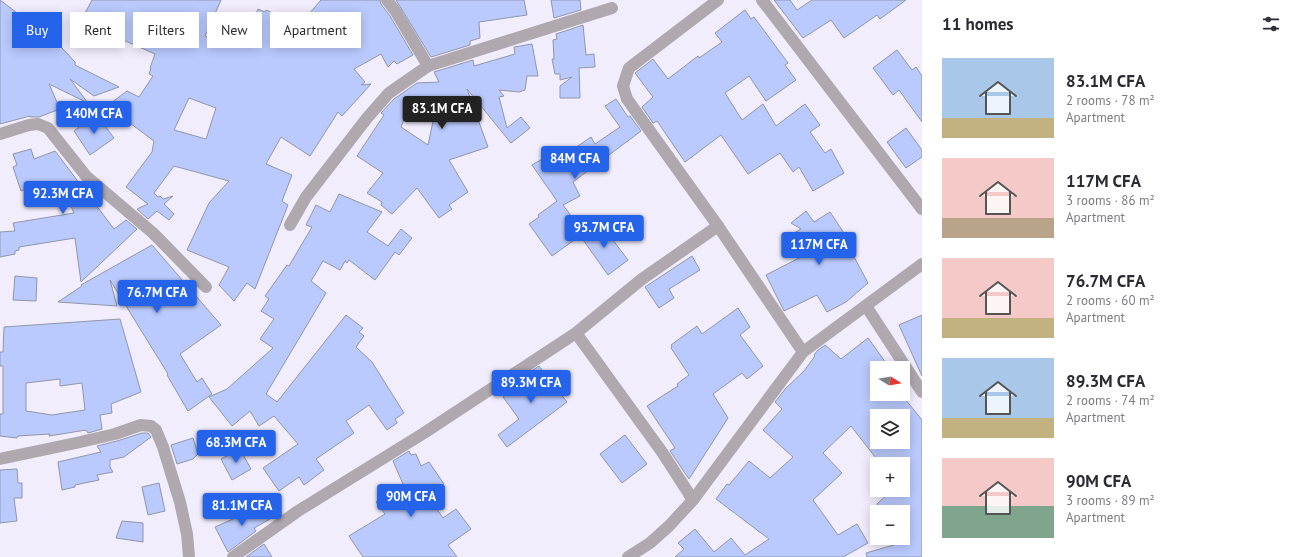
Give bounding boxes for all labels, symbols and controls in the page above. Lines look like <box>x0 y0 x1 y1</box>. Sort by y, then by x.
chip: Buy <box>12 12 62 48</box>
chip: Rent <box>70 12 125 48</box>
chip: Filters <box>133 12 199 48</box>
chip: New <box>207 12 262 48</box>
chip: Apartment <box>270 12 361 48</box>
text: 11 homes <box>942 13 1013 35</box>
icon: filters <box>1260 13 1282 35</box>
text: 83.1M CFA <box>1066 70 1145 92</box>
icon: home <box>974 74 1022 122</box>
text: 2 rooms · 78 m² <box>1066 92 1155 109</box>
pin: 83.1M CFA <box>396 96 488 130</box>
text: 83.1M CFA <box>412 100 472 117</box>
pin: 140M CFA <box>53 101 135 135</box>
text: 140M CFA <box>65 105 123 122</box>
text: Apartment <box>1066 109 1125 126</box>
pin: 84M CFA <box>538 146 612 180</box>
text: 84M CFA <box>550 150 600 167</box>
text: 117M CFA <box>1066 170 1141 192</box>
icon: home <box>974 174 1022 222</box>
pin: 92.3M CFA <box>17 181 109 215</box>
text: 92.3M CFA <box>33 185 93 202</box>
text: 3 rooms · 86 m² <box>1066 192 1155 209</box>
text: Apartment <box>1066 209 1125 226</box>
pin: 95.7M CFA <box>558 215 650 249</box>
text: 95.7M CFA <box>574 219 634 236</box>
pin: 117M CFA <box>778 232 860 266</box>
text: 117M CFA <box>790 236 848 253</box>
text: 76.7M CFA <box>1066 270 1145 292</box>
icon: home <box>974 274 1022 322</box>
pin: 76.7M CFA <box>111 280 203 314</box>
text: 76.7M CFA <box>127 284 187 301</box>
text: 2 rooms · 60 m² <box>1066 292 1155 309</box>
text: Apartment <box>1066 309 1125 326</box>
north arrow <box>870 361 910 401</box>
map controls <box>870 361 910 545</box>
pin: 89.3M CFA <box>485 370 577 404</box>
text: 89.3M CFA <box>1066 370 1145 392</box>
text: 89.3M CFA <box>501 374 561 391</box>
icon: home <box>974 374 1022 422</box>
text: 2 rooms · 74 m² <box>1066 392 1155 409</box>
button: layers <box>870 409 910 449</box>
text: Apartment <box>1066 409 1125 426</box>
pin: 68.3M CFA <box>190 430 282 464</box>
text: 68.3M CFA <box>206 434 266 451</box>
button: + <box>870 457 910 497</box>
text: 90M CFA <box>1066 470 1131 492</box>
icon: home <box>974 474 1022 522</box>
pin: 90M CFA <box>374 484 448 518</box>
text: 90M CFA <box>386 488 436 505</box>
text: 3 rooms · 89 m² <box>1066 492 1155 509</box>
pin: 81.1M CFA <box>196 493 288 527</box>
text: 81.1M CFA <box>212 497 272 514</box>
button: − <box>870 505 910 545</box>
text: Apartment <box>1066 509 1125 526</box>

